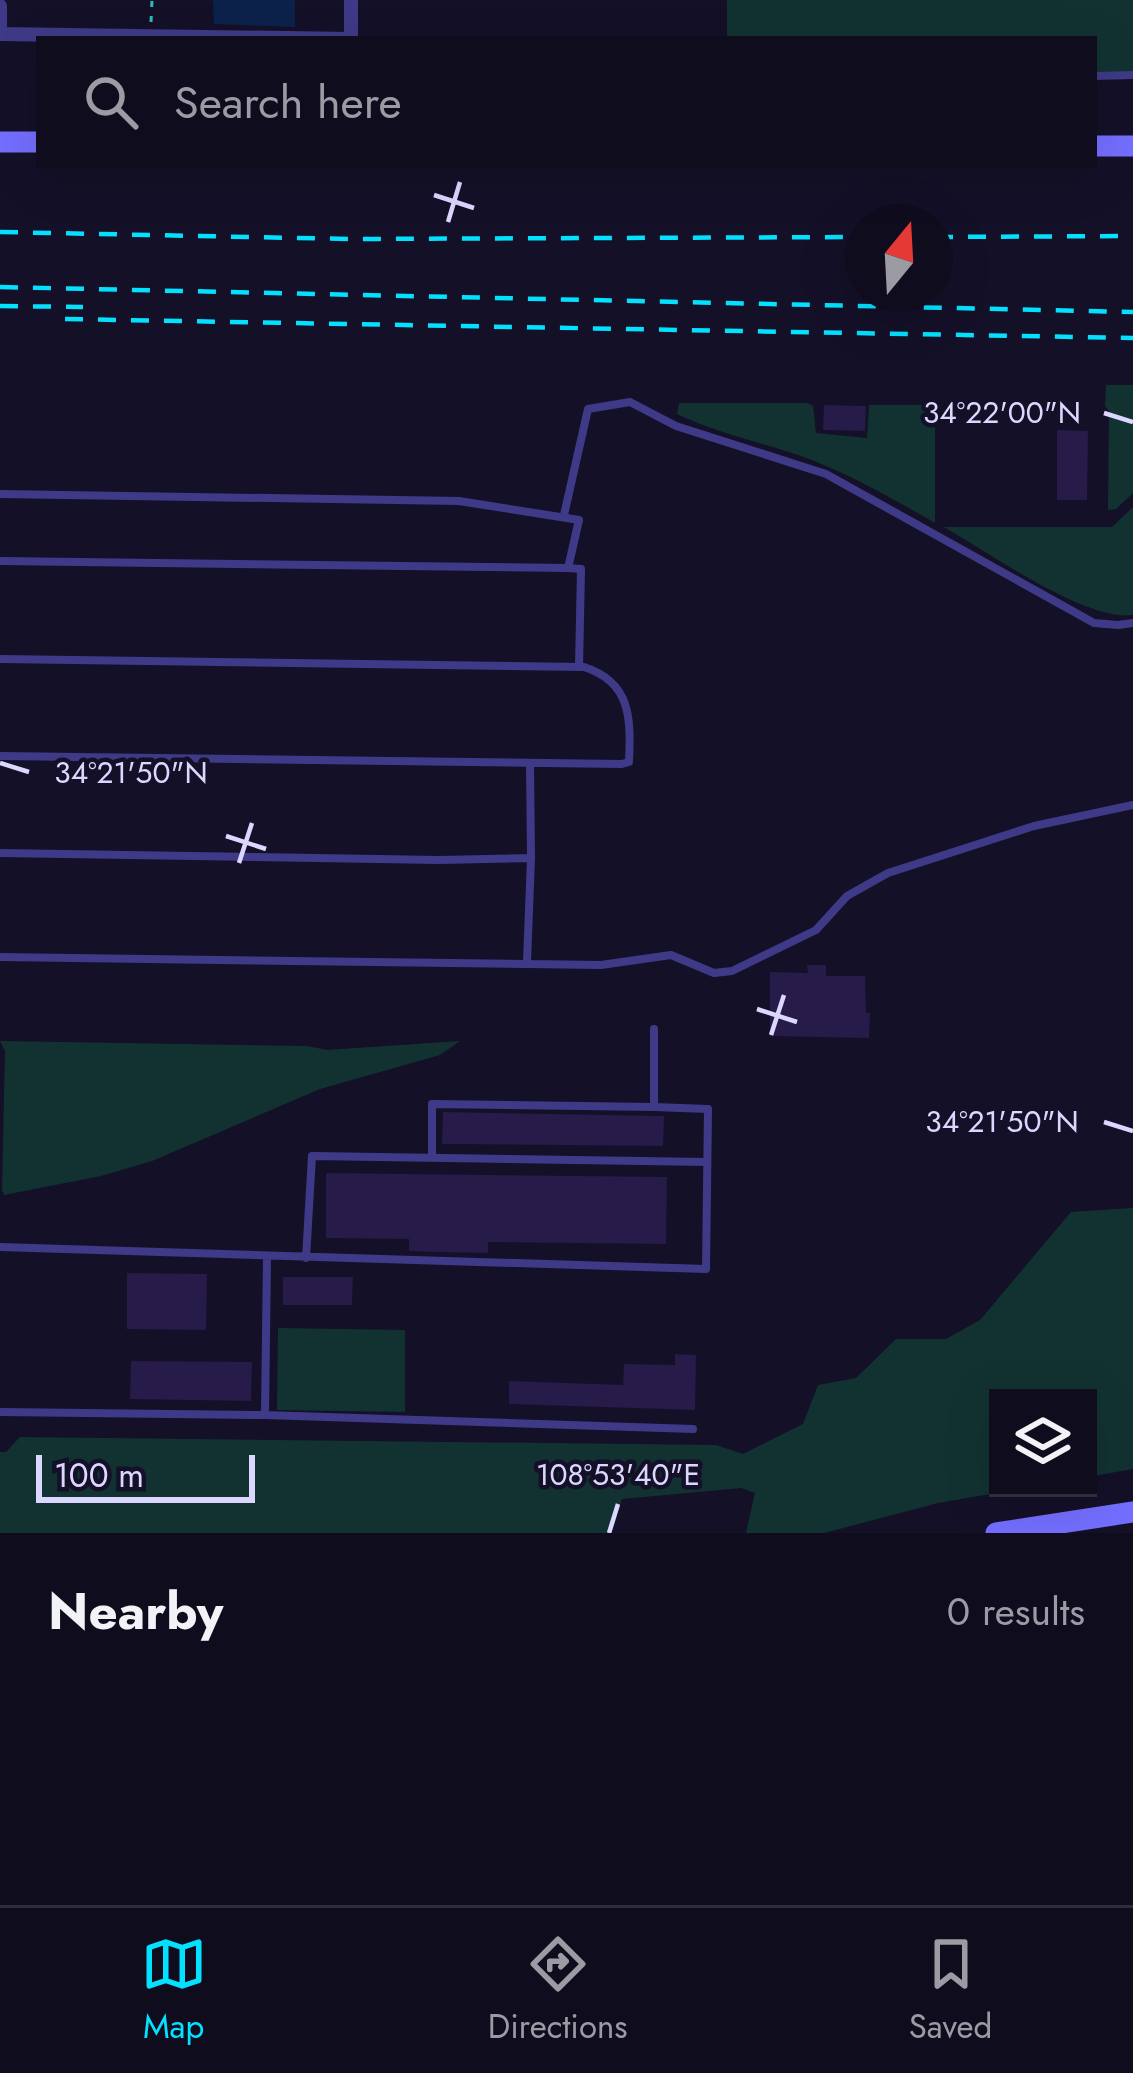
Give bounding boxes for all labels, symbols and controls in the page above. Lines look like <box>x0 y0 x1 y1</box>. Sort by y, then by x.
search box <box>36 36 1097 168</box>
icon: search <box>78 69 144 135</box>
text: Search here <box>174 70 402 135</box>
north arrow <box>845 204 953 312</box>
text: 34°22'00"N <box>923 391 1081 434</box>
text: 34°21'50"N <box>54 751 208 794</box>
text: 34°21'50"N <box>925 1100 1079 1143</box>
map controls <box>989 1389 1097 1497</box>
button: layers <box>989 1389 1097 1497</box>
scale bar <box>36 1449 255 1502</box>
text: 100 m <box>54 1452 144 1499</box>
text: 108°53'40"E <box>536 1453 700 1496</box>
text: Nearby <box>48 1574 223 1648</box>
text: 0 results <box>947 1583 1085 1640</box>
tab: Map <box>141 1931 207 2050</box>
tab: Directions <box>488 1931 628 2050</box>
tab: Saved <box>909 1931 992 2050</box>

